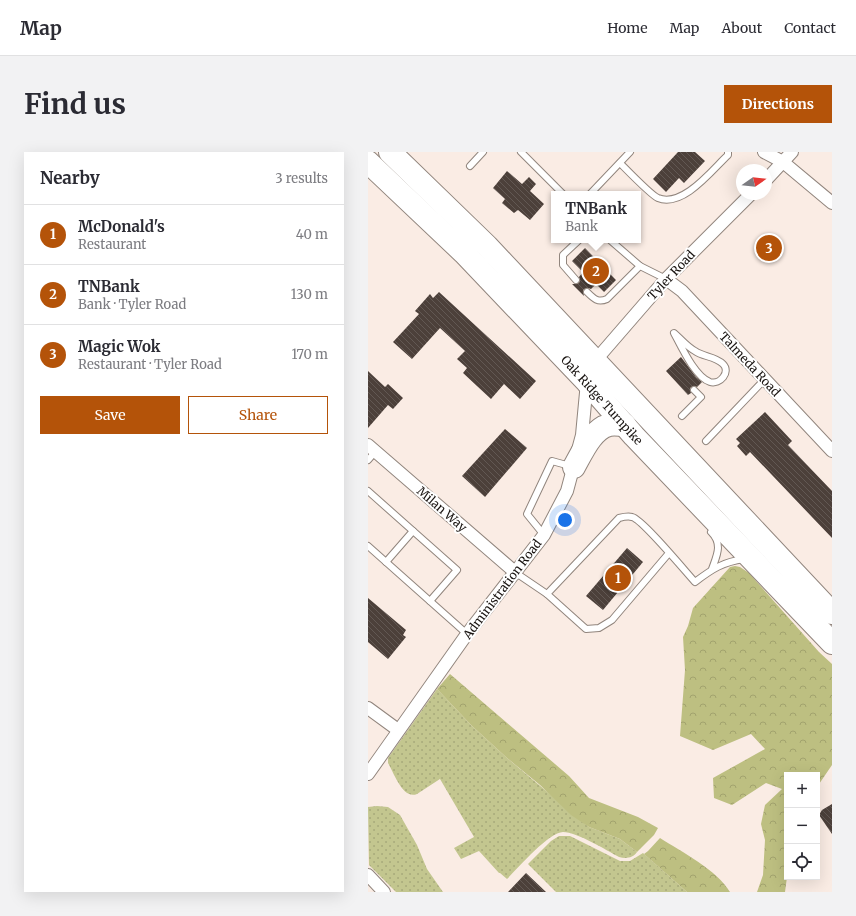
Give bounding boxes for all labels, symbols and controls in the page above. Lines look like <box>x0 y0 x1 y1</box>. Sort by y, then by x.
text: Map <box>20 16 62 40</box>
text: Home <box>607 19 648 37</box>
text: Map <box>670 19 699 37</box>
text: About <box>721 19 762 37</box>
text: Contact <box>784 19 836 37</box>
button: Directions <box>724 85 832 123</box>
text: Find us <box>24 86 126 122</box>
north arrow <box>736 164 772 200</box>
text: Nearby <box>40 167 100 189</box>
text: 3 results <box>275 170 328 187</box>
popup <box>551 191 641 243</box>
text: TNBank <box>565 199 627 218</box>
text: McDonald's <box>78 217 165 236</box>
text: Bank <box>565 218 598 235</box>
text: 1 <box>50 226 56 243</box>
text: 40 m <box>296 226 328 243</box>
pin: 3 <box>756 233 782 263</box>
text: Restaurant <box>78 236 146 253</box>
street label: Tyler Road <box>644 247 698 303</box>
pin: 2 <box>583 256 609 286</box>
text: TNBank <box>78 277 140 296</box>
text: 2 <box>49 286 57 303</box>
text: 130 m <box>291 286 328 303</box>
text: Bank · Tyler Road <box>78 296 186 313</box>
street label: Talmeda Road <box>716 329 784 399</box>
text: Magic Wok <box>78 337 160 356</box>
text: 3 <box>49 346 57 363</box>
text: 170 m <box>291 346 328 363</box>
street label: Oak Ridge Turnpike <box>558 352 646 448</box>
text: Restaurant · Tyler Road <box>78 356 222 373</box>
button: Save <box>40 396 180 434</box>
button: Share <box>188 396 328 434</box>
street label: Milan Way <box>414 483 470 535</box>
your location <box>555 510 575 530</box>
street label: Administration Road <box>459 536 544 643</box>
pin: 1 <box>605 563 631 593</box>
map controls <box>784 772 820 880</box>
button: + <box>784 772 820 808</box>
button: − <box>784 808 820 844</box>
button: locate <box>784 844 820 880</box>

